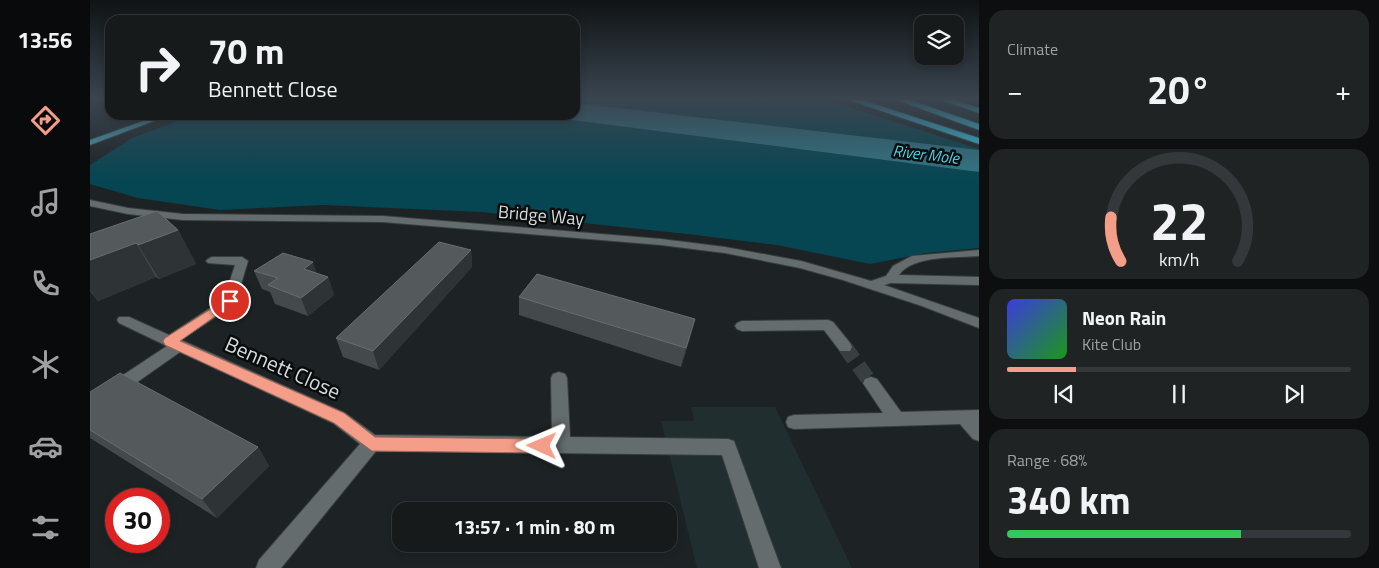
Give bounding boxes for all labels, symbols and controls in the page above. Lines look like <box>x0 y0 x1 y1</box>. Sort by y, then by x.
map controls <box>914 15 964 65</box>
button: layers <box>914 15 964 65</box>
text: 13:56 <box>18 23 72 57</box>
text: 70 m <box>208 24 284 78</box>
icon: right <box>125 35 190 100</box>
text: Climate <box>1007 37 1058 61</box>
text: 20° <box>1147 61 1211 119</box>
text: − <box>1007 69 1023 112</box>
text: + <box>1335 69 1351 112</box>
text: Bennett Close <box>208 72 338 106</box>
icon: directions <box>28 103 63 138</box>
water label: River Mole <box>892 138 962 170</box>
text: 22 <box>1150 181 1208 260</box>
icon: music <box>28 185 63 220</box>
street label: Bridge Way <box>497 198 586 232</box>
text: km/h <box>1159 246 1199 273</box>
icon: phone <box>28 266 63 301</box>
pin <box>209 280 251 322</box>
icon: arrive <box>216 287 244 315</box>
text: Neon Rain <box>1082 303 1166 332</box>
street label: Bennett Close <box>220 327 346 407</box>
text: Kite Club <box>1082 332 1141 356</box>
icon: climate <box>28 347 63 382</box>
icon: previous <box>1050 380 1078 408</box>
icon: pause <box>1165 380 1193 408</box>
icon: next <box>1280 380 1308 408</box>
position arrow <box>515 419 567 471</box>
icon: car <box>28 429 63 464</box>
text: Range · 68% <box>1007 448 1087 472</box>
text: 340 km <box>1007 471 1131 529</box>
speed limit sign: 30 <box>105 488 170 553</box>
icon: filters <box>28 510 63 545</box>
text: 13:57 · 1 min · 80 m <box>454 512 615 541</box>

